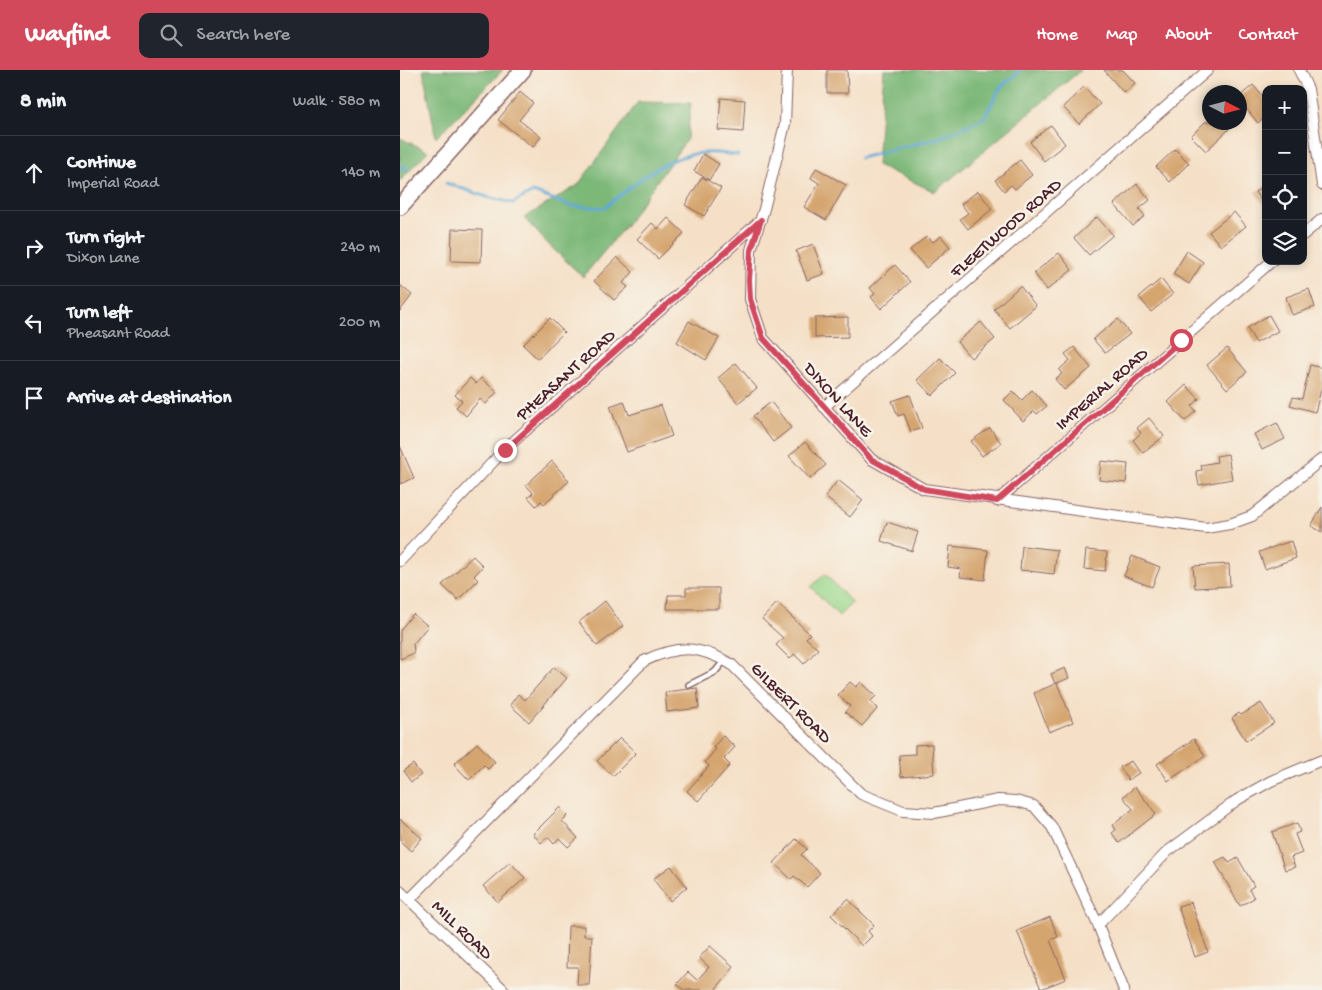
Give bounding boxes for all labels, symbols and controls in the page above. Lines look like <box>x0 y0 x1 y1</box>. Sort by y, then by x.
search box <box>139 13 489 58</box>
text: Wayfind <box>25 21 109 50</box>
icon: search <box>157 21 185 49</box>
text: Search here <box>197 24 290 47</box>
text: Home <box>1036 25 1078 46</box>
text: Map <box>1106 25 1137 46</box>
text: About <box>1165 25 1211 46</box>
text: Contact <box>1239 25 1297 46</box>
north arrow <box>1202 85 1247 130</box>
map controls <box>1262 85 1307 265</box>
button: + <box>1262 85 1307 130</box>
text: 8 min <box>20 90 66 115</box>
text: Walk · 580 m <box>293 93 380 112</box>
button: − <box>1262 130 1307 175</box>
text: Continue <box>67 152 136 175</box>
icon: ahead <box>20 159 48 187</box>
text: 140 m <box>342 164 380 183</box>
text: Imperial Road <box>67 175 159 194</box>
street label: FLEETWOOD ROAD <box>946 175 1067 284</box>
button: locate <box>1262 175 1307 220</box>
button: layers <box>1262 220 1307 265</box>
text: Turn right <box>67 227 143 250</box>
icon: right <box>20 234 48 262</box>
text: 240 m <box>340 239 380 258</box>
text: Dixon Lane <box>67 250 140 269</box>
text: Turn left <box>67 302 131 325</box>
icon: left <box>20 309 48 337</box>
text: 200 m <box>339 314 380 333</box>
text: Pheasant Road <box>67 325 169 344</box>
street label: PHEASANT ROAD <box>512 326 621 427</box>
route start <box>1170 329 1193 352</box>
street label: IMPERIAL ROAD <box>1052 344 1153 436</box>
street label: DIXON LANE <box>798 358 876 443</box>
icon: arrive <box>20 384 48 412</box>
text: Arrive at destination <box>67 387 231 410</box>
route end <box>494 439 517 462</box>
street label: GILBERT ROAD <box>745 659 835 749</box>
street label: MILL ROAD <box>426 897 496 965</box>

